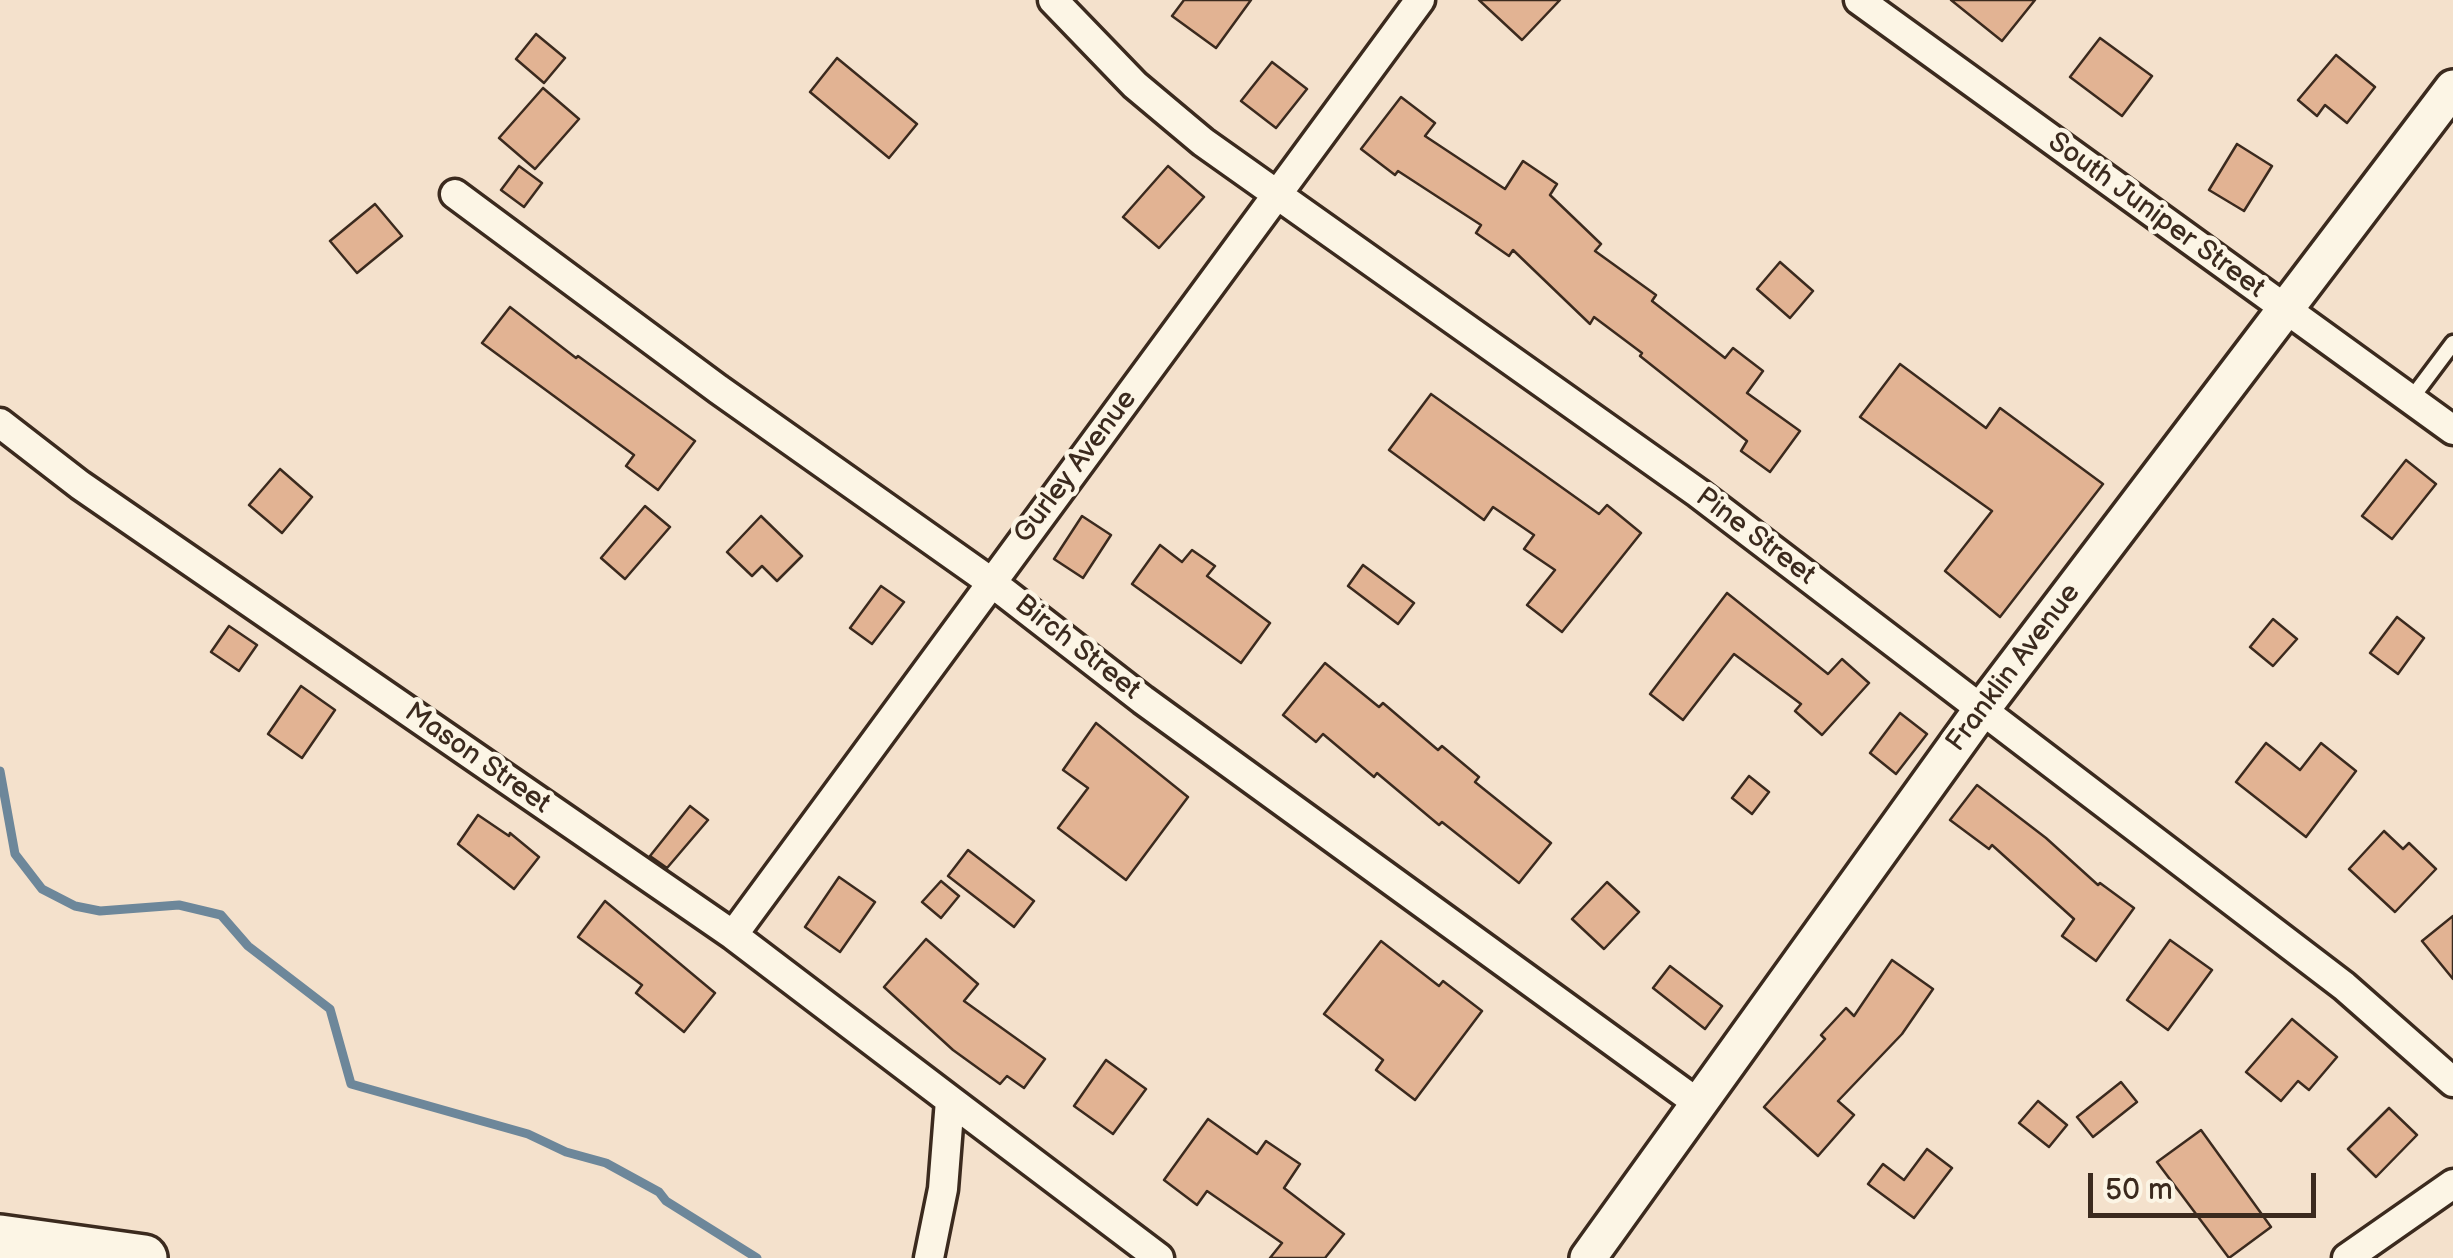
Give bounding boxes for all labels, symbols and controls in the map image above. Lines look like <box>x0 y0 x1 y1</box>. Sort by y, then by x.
street label: South Juniper Street <box>2041 126 2271 306</box>
street label: Gurley Avenue <box>1007 384 1145 550</box>
street label: Pine Street <box>1689 481 1821 593</box>
street label: Franklin Avenue <box>1940 577 2088 759</box>
street label: Birch Street <box>1008 589 1146 707</box>
street label: Mason Street <box>398 696 556 822</box>
scale bar <box>2093 1153 2320 1215</box>
text: 50 m <box>2105 1172 2173 1208</box>

